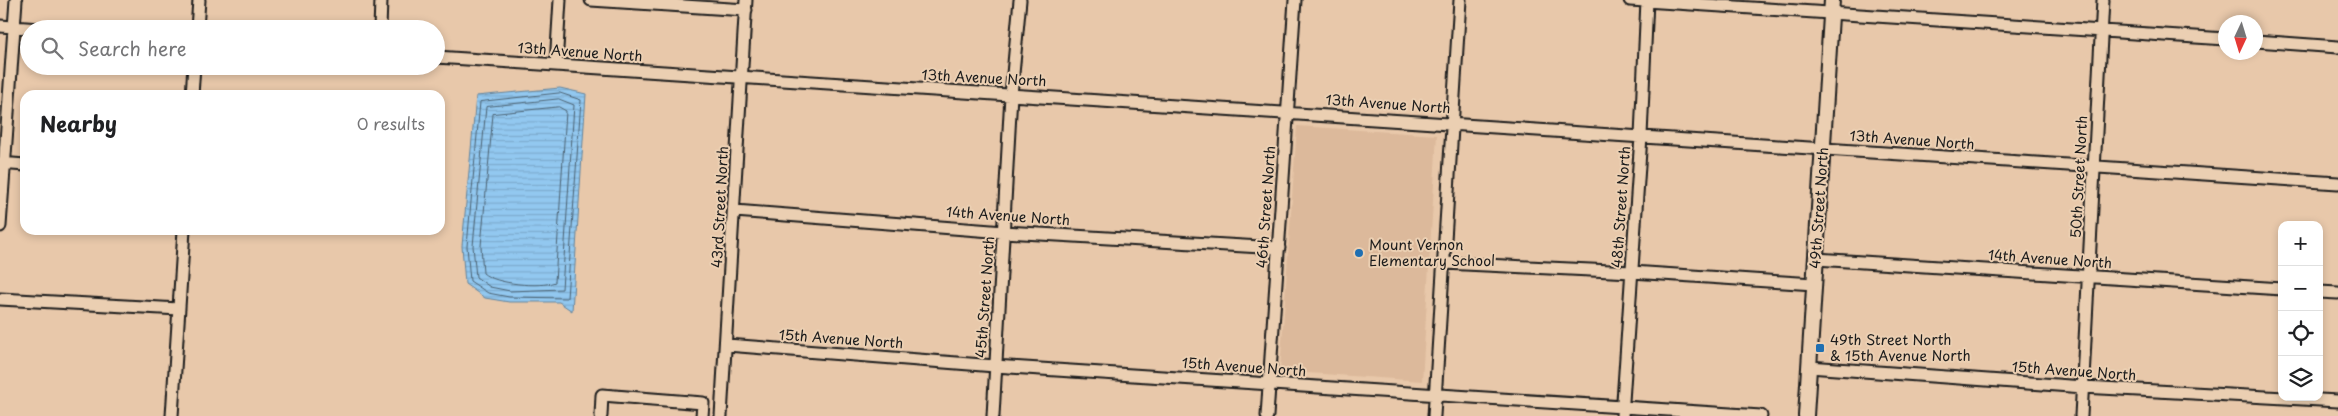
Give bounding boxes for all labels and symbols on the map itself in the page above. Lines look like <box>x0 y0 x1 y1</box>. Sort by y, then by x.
north arrow <box>2218 15 2263 60</box>
street label: 13th Avenue North <box>517 37 643 66</box>
street label: 13th Avenue North <box>921 64 1047 91</box>
street label: 13th Avenue North <box>1325 89 1451 118</box>
street label: 50th Street North <box>2065 115 2092 239</box>
street label: 13th Avenue North <box>1849 125 1975 154</box>
street label: 43rd Street North <box>706 145 733 269</box>
street label: 46th Street North <box>1251 145 1280 269</box>
street label: 48th Street North <box>1606 145 1635 269</box>
street label: 49th Street North <box>1804 147 1833 269</box>
street label: 14th Avenue North <box>945 201 1071 230</box>
place label: Mount Vernon Elementary School <box>1369 234 1495 271</box>
street label: 45th Street North <box>970 235 999 359</box>
street label: 14th Avenue North <box>1987 244 2113 273</box>
marker: Mount Vernon Elementary School <box>1353 247 1365 259</box>
street label: 15th Avenue North <box>778 324 904 353</box>
place label: 49th Street North & 15th Avenue North <box>1830 329 1971 366</box>
marker: 49th Street North & 15th Avenue North <box>1814 342 1826 354</box>
street label: 15th Avenue North <box>1181 352 1307 381</box>
street label: 15th Avenue North <box>2011 356 2137 385</box>

